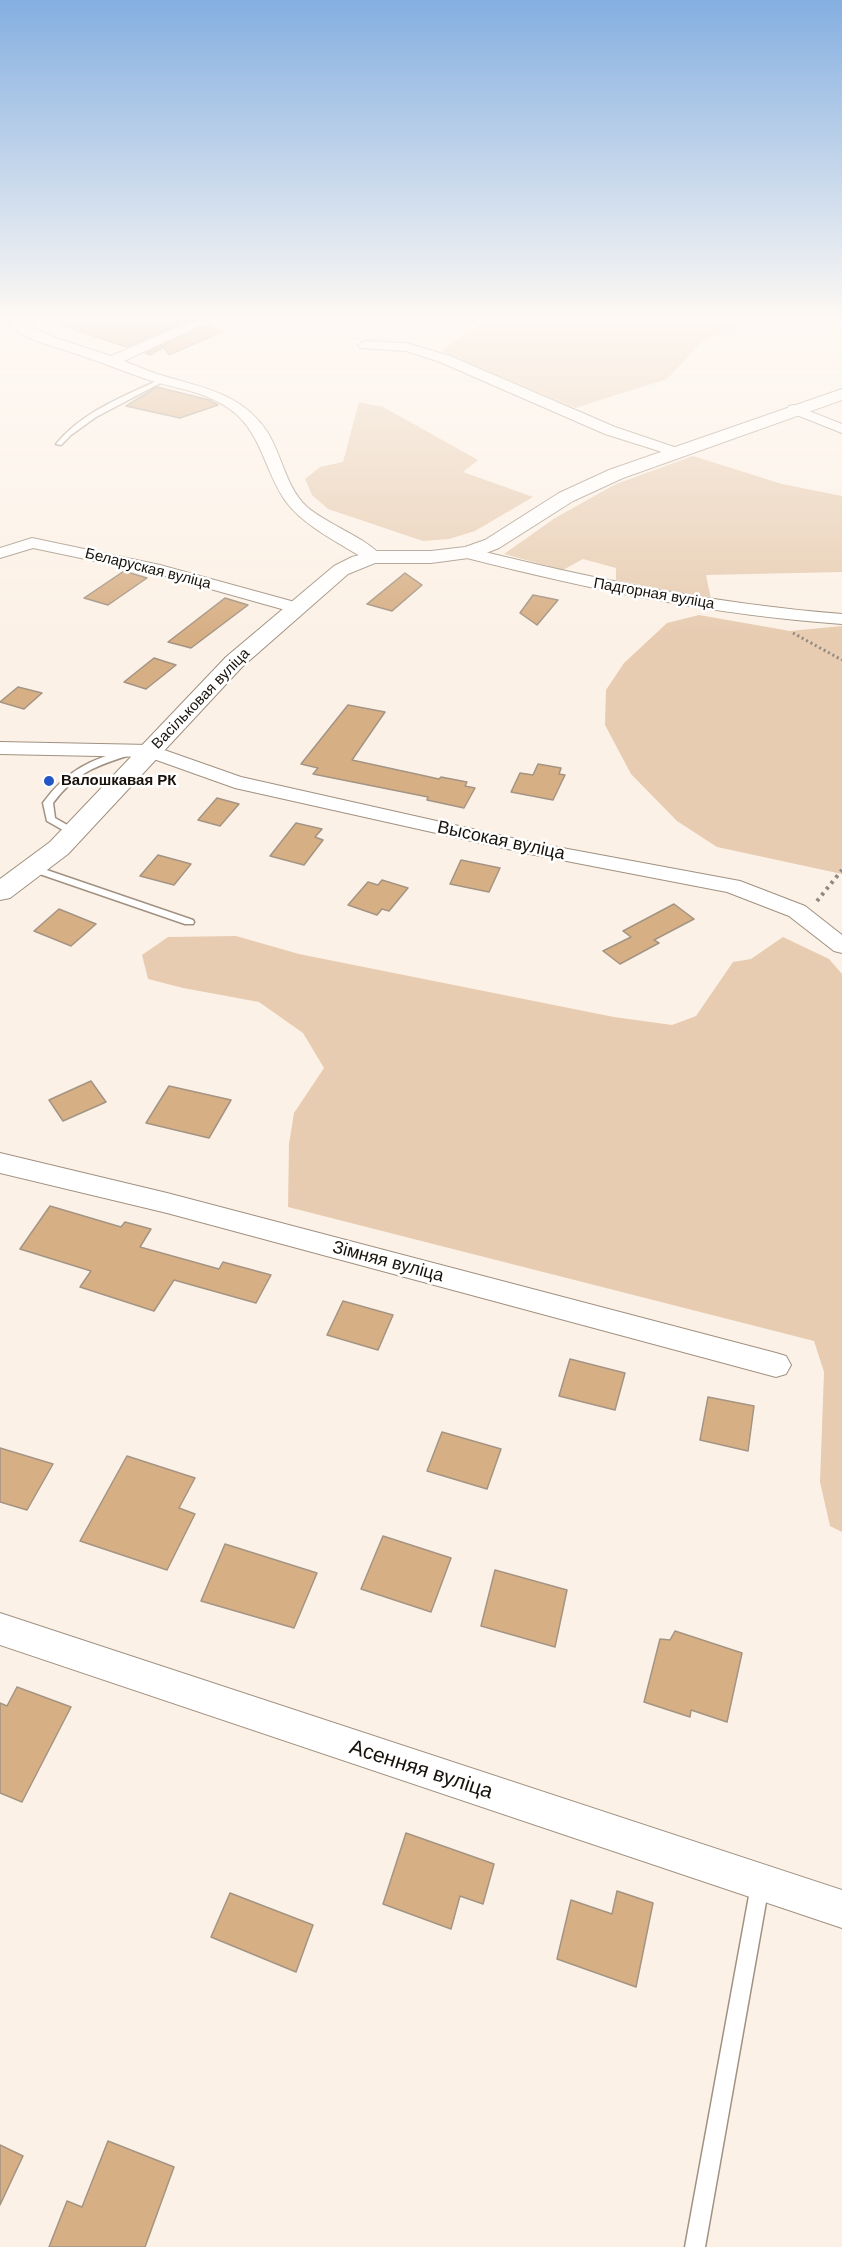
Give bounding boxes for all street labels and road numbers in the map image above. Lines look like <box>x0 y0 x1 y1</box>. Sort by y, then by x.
street label: Беларуская вуліца <box>83 545 213 593</box>
street label: Падгорная вуліца <box>592 575 716 613</box>
street label: Васільковая вуліца <box>148 645 254 753</box>
street label: Высокая вуліца <box>435 817 567 865</box>
street label: Зімняя вуліца <box>330 1237 446 1287</box>
street label: Асенняя вуліца <box>346 1735 496 1805</box>

